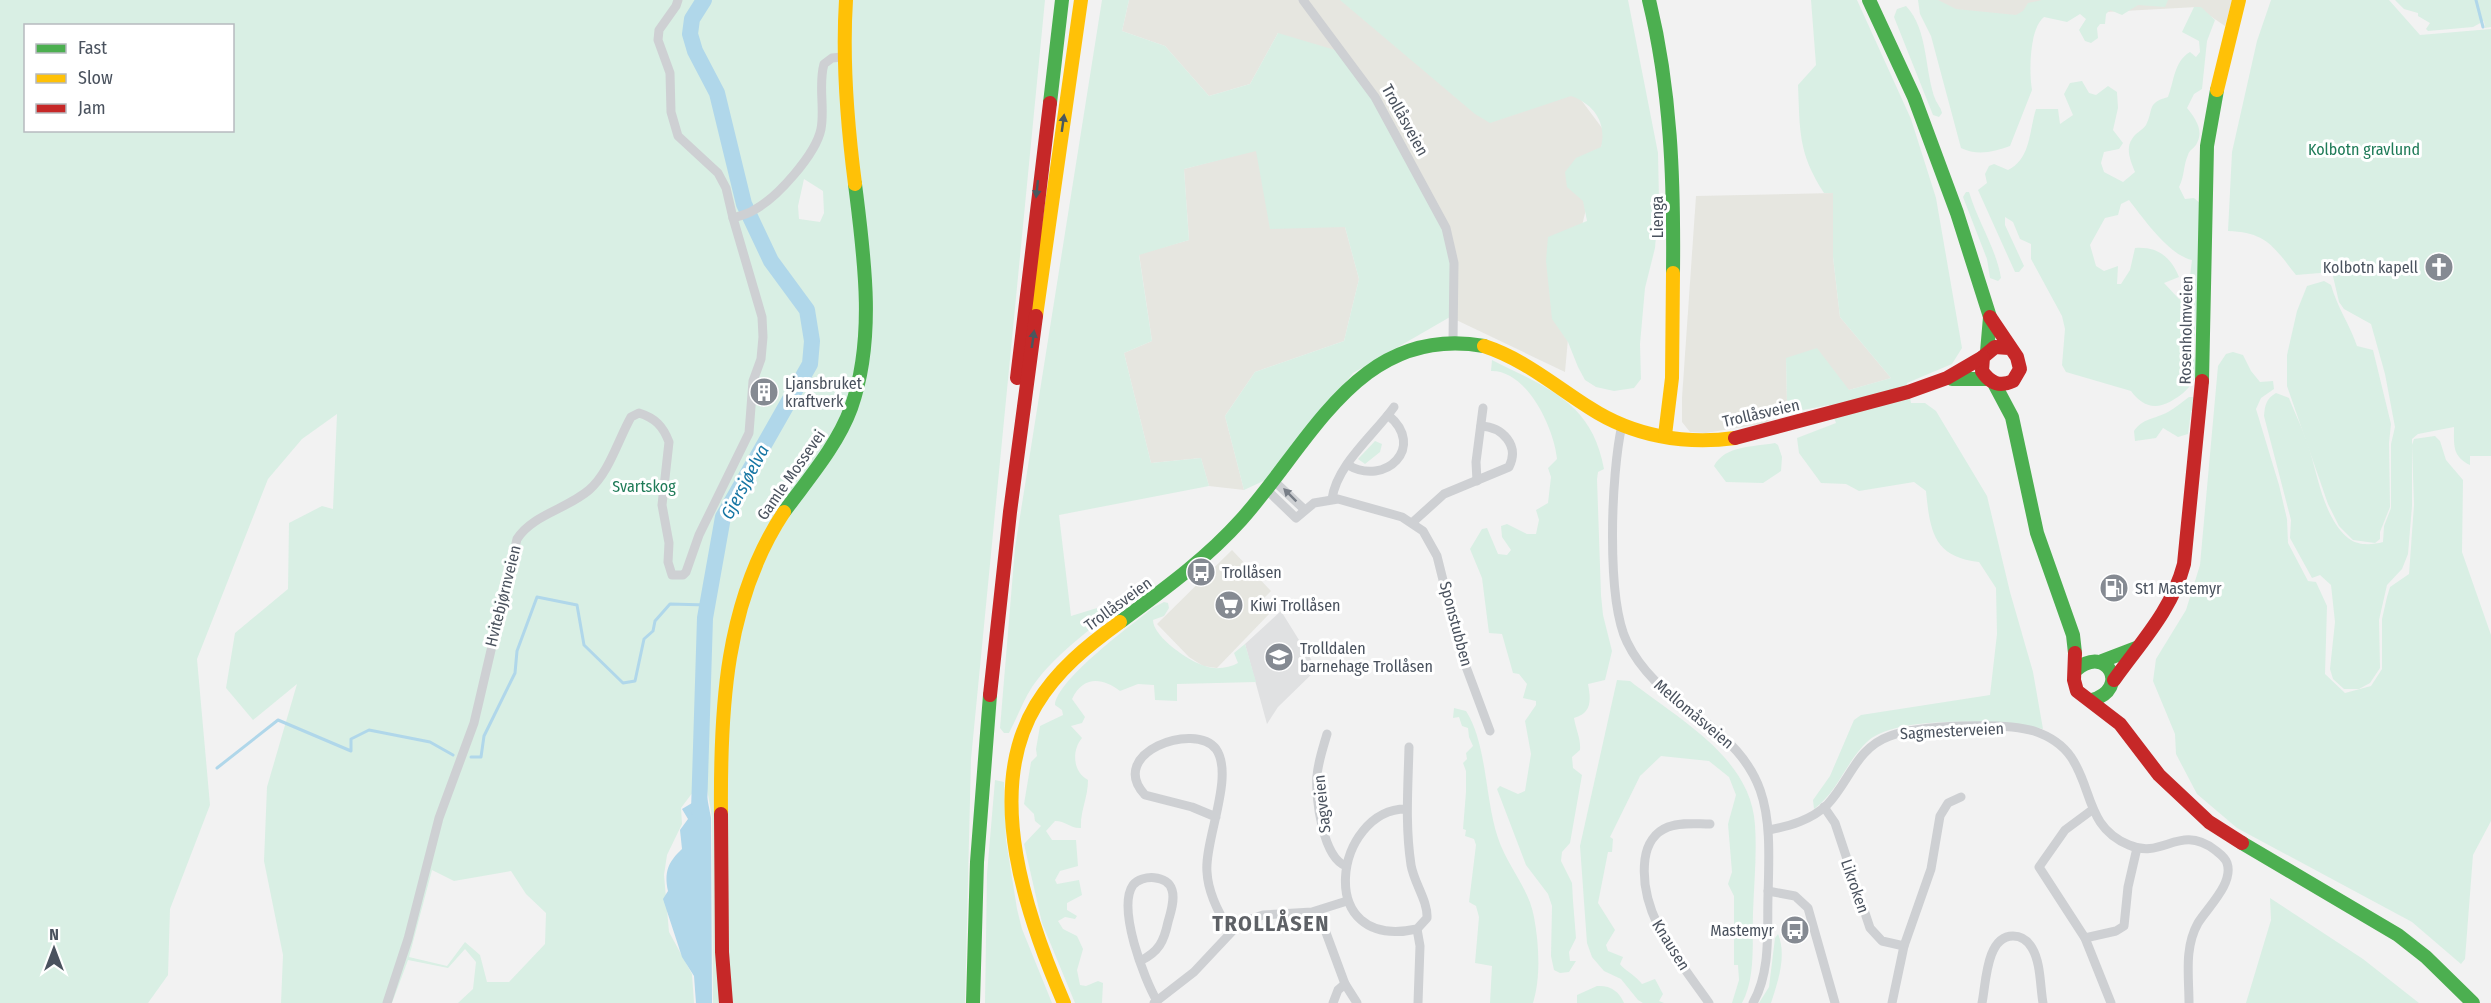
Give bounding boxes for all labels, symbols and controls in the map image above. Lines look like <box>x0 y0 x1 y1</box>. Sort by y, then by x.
legend <box>24 24 234 132</box>
text: Fast <box>78 37 107 59</box>
text: Slow <box>78 67 113 89</box>
street label: Trollåsveien <box>1378 81 1432 159</box>
text: Jam <box>78 97 106 119</box>
one-way arrow <box>1058 113 1067 132</box>
park label: Kolbotn gravlund <box>2308 140 2420 159</box>
one-way arrow <box>1033 180 1042 199</box>
street label: Lienga <box>1648 196 1667 238</box>
church icon: Kolbotn kapell <box>2423 251 2455 283</box>
place label: Kolbotn kapell <box>2323 258 2418 277</box>
street label: Rosenholmveien <box>2176 276 2196 384</box>
one-way arrow <box>1028 329 1038 348</box>
place label: Ljansbruket kraftverk <box>785 374 863 411</box>
building icon: Ljansbruket kraftverk <box>748 376 780 408</box>
street label: Trollåsveien <box>1721 395 1801 431</box>
street label: Gamle Mossevei <box>753 426 829 524</box>
water label: Gjersjøelva <box>716 441 774 523</box>
park label: Svartskog <box>612 477 676 496</box>
one-way arrow <box>1283 489 1297 503</box>
street label: Hvitebjørnveien <box>481 543 525 649</box>
bus stop icon: Trollåsen <box>1185 556 1217 588</box>
place label: Trollåsen <box>1222 563 1282 582</box>
fuel station icon: St1 Mastemyr <box>2098 572 2130 604</box>
street label: Trollåsveien <box>1081 573 1155 635</box>
street label: Sponstubben <box>1436 579 1476 669</box>
place label: St1 Mastemyr <box>2135 579 2222 598</box>
supermarket icon: Kiwi Trollåsen <box>1213 589 1245 621</box>
place label: Kiwi Trollåsen <box>1250 596 1341 615</box>
place label: Trolldalen barnehage Trollåsen <box>1300 639 1433 676</box>
school or university icon: Trolldalen barnehage Trollåsen <box>1263 641 1295 673</box>
street label: Mellomåsveien <box>1650 675 1738 753</box>
street label: Sagmesterveien <box>1900 719 2004 743</box>
street label: Sagveien <box>1309 774 1335 834</box>
street label: Likroken <box>1837 857 1873 915</box>
district label: TROLLÅSEN <box>1212 909 1330 937</box>
bus stop icon: Mastemyr <box>1779 914 1811 946</box>
street label: Knausen <box>1648 916 1694 974</box>
north arrow <box>24 919 84 979</box>
place label: Mastemyr <box>1710 921 1774 940</box>
text: N <box>49 925 59 944</box>

